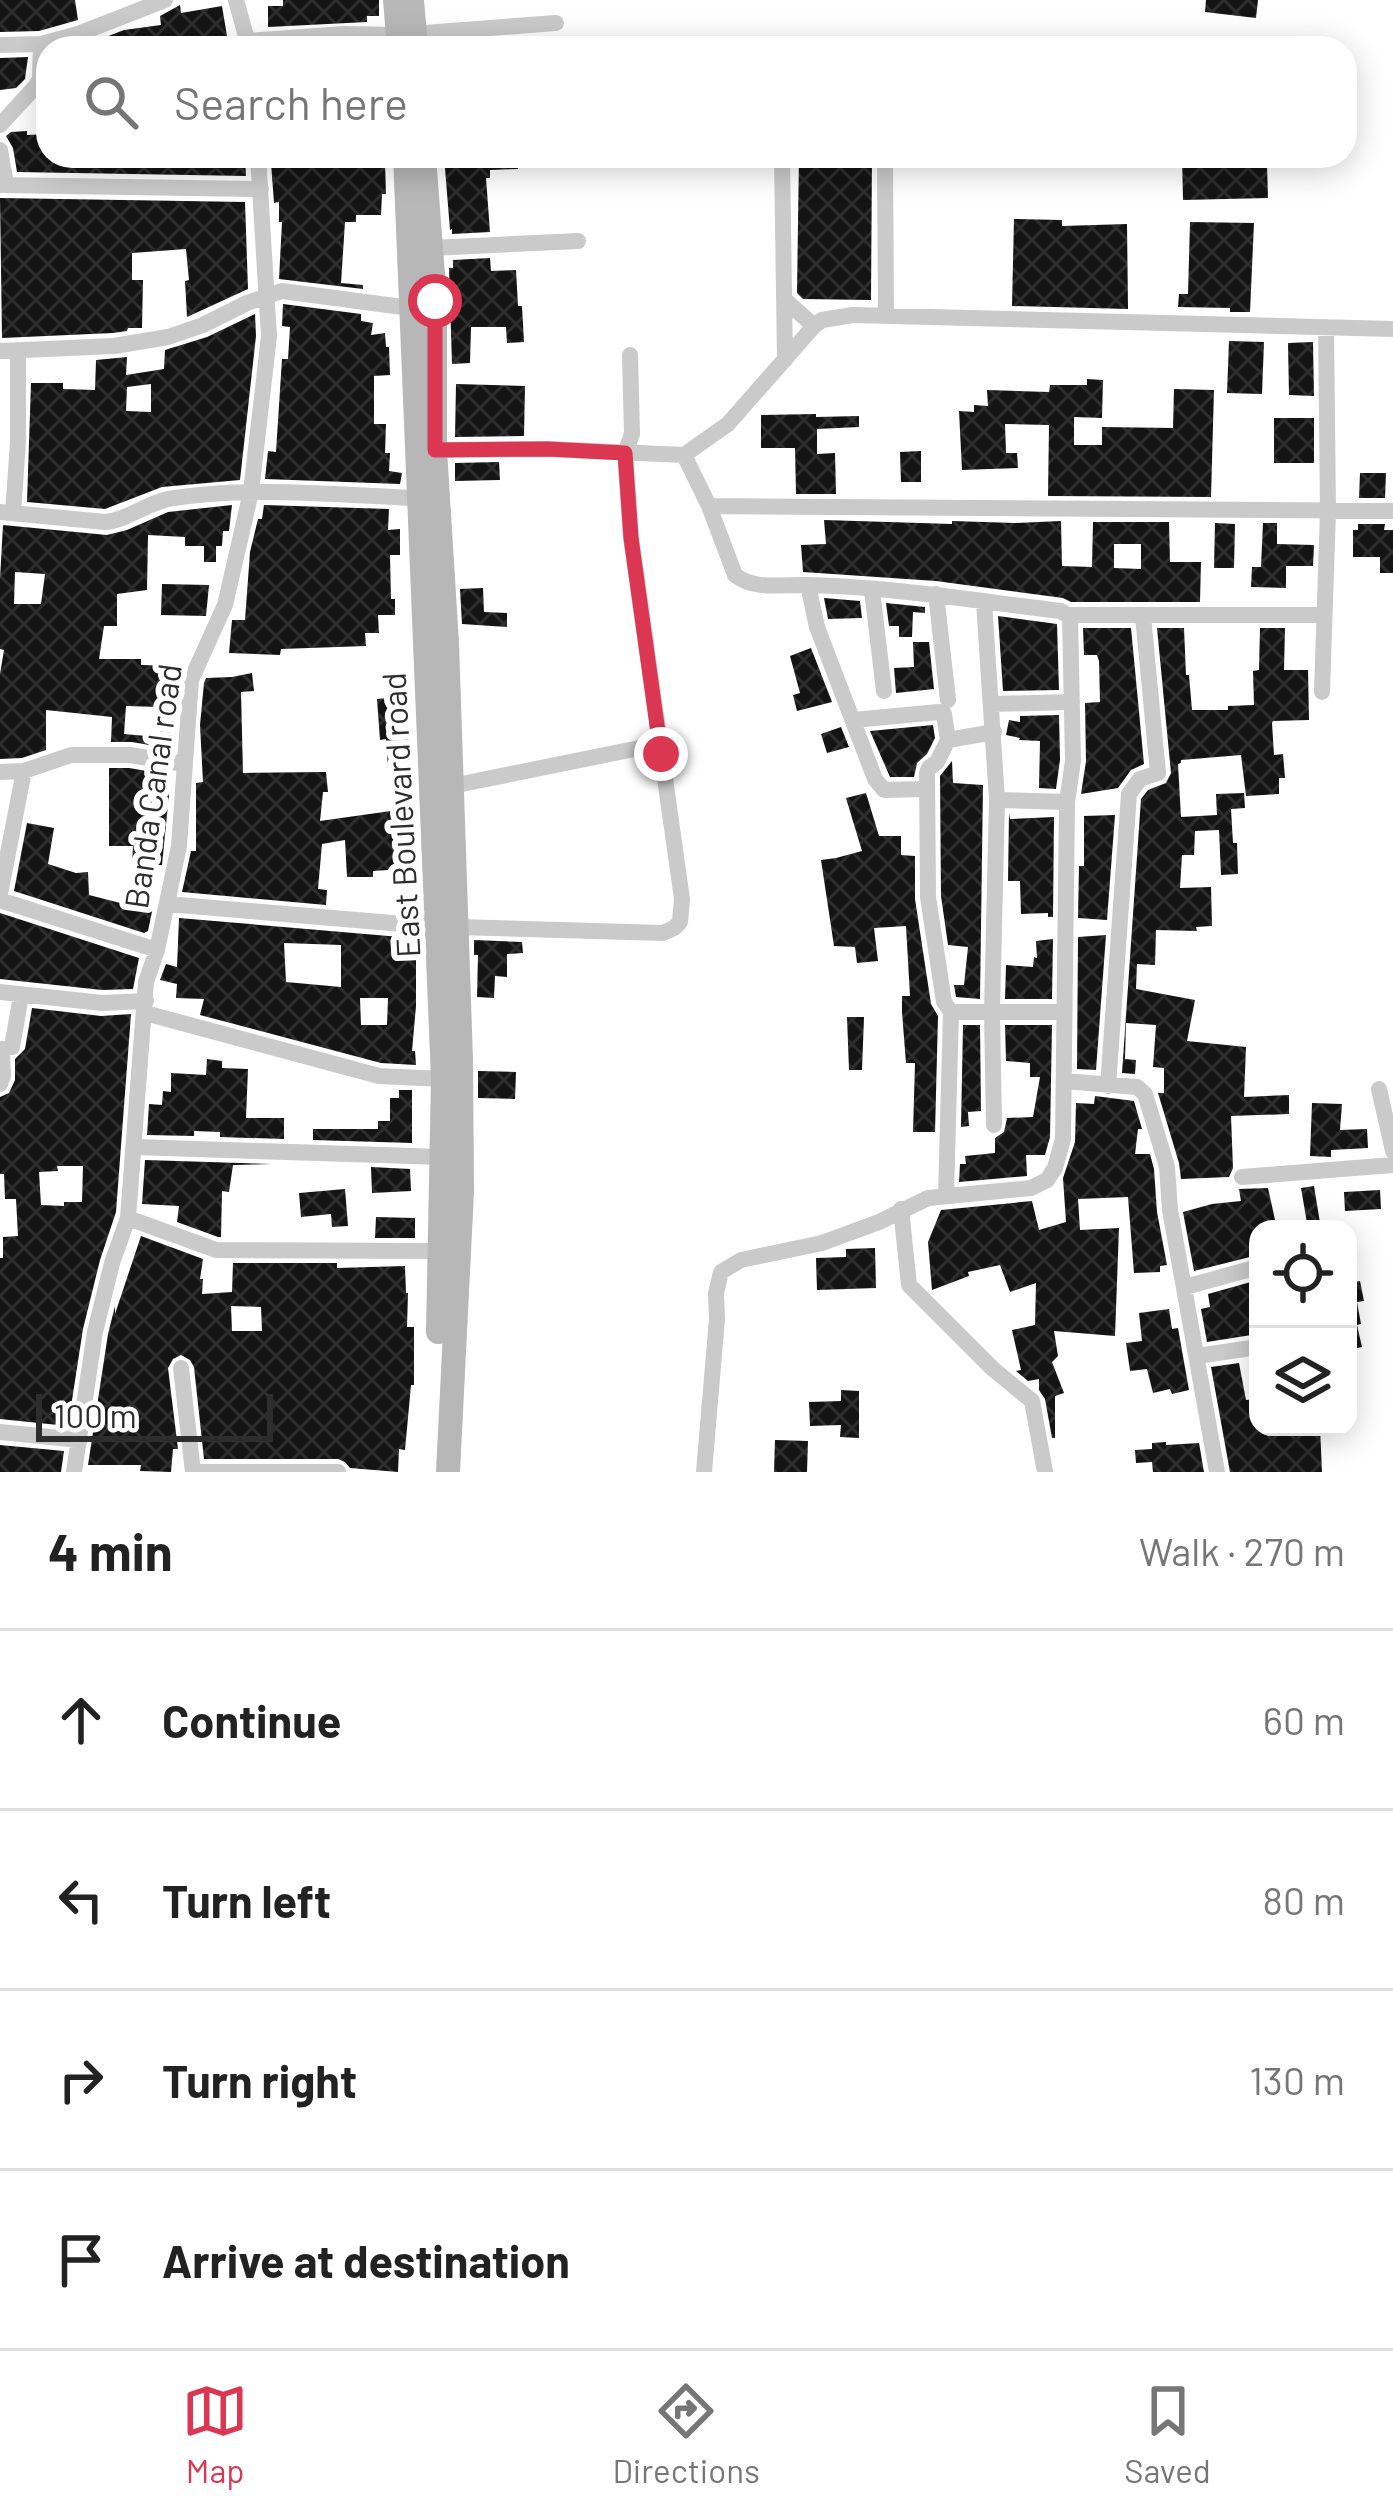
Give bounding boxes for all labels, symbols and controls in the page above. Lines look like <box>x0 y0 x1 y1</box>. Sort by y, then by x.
search box <box>36 36 1357 168</box>
icon: search <box>78 69 144 135</box>
text: Search here <box>174 75 408 129</box>
route start <box>408 274 462 328</box>
street label: Banda Canal road <box>115 661 189 911</box>
street label: East Boulevard road <box>373 671 427 959</box>
route end <box>634 727 688 781</box>
map controls <box>1249 1220 1357 1436</box>
button: locate <box>1249 1220 1357 1328</box>
button: layers <box>1249 1328 1357 1436</box>
scale bar <box>36 1388 273 1441</box>
text: 100 m <box>54 1395 137 1435</box>
text: 4 min <box>48 1520 173 1581</box>
text: Walk · 270 m <box>1139 1527 1345 1574</box>
icon: ahead <box>48 1687 114 1753</box>
text: Continue <box>162 1693 341 1747</box>
text: 60 m <box>1263 1696 1345 1743</box>
icon: left <box>48 1867 114 1933</box>
text: Turn left <box>162 1873 331 1927</box>
text: 80 m <box>1263 1876 1345 1923</box>
icon: right <box>48 2047 114 2113</box>
text: Turn right <box>162 2053 357 2107</box>
text: 130 m <box>1249 2056 1345 2103</box>
icon: arrive <box>48 2227 114 2293</box>
text: Arrive at destination <box>162 2233 570 2287</box>
tab: Map <box>182 2378 248 2490</box>
tab: Directions <box>612 2378 760 2490</box>
tab: Saved <box>1124 2378 1211 2490</box>

